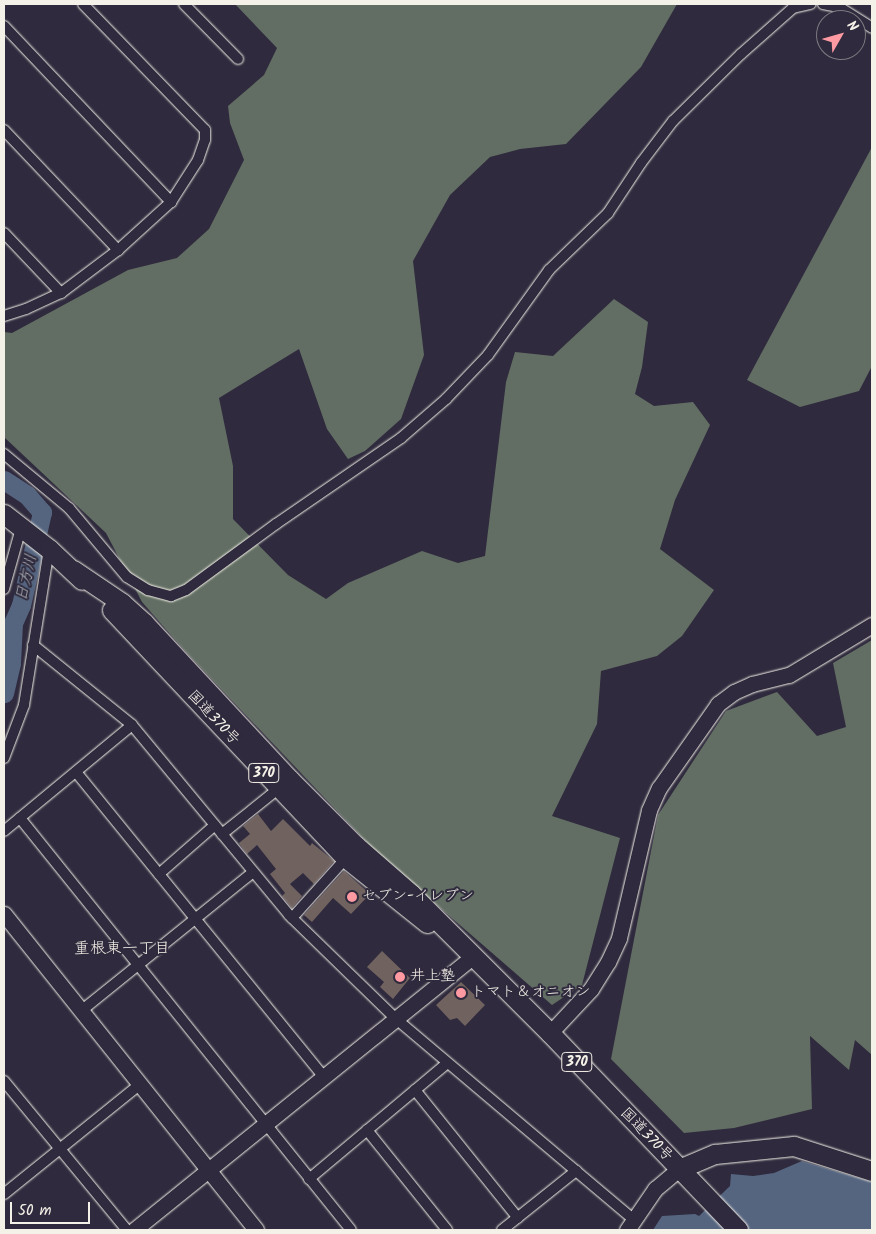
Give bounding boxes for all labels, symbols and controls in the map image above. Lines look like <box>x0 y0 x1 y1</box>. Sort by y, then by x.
north arrow <box>816 10 866 60</box>
text: N <box>841 16 863 37</box>
water label: 日方川 <box>12 552 42 604</box>
street label: 国道370号 <box>183 687 243 749</box>
road number: 370 <box>248 761 280 784</box>
place label: セブン-イレブン <box>362 888 474 906</box>
marker: セブン-イレブン <box>346 891 358 903</box>
district label: 重根東一丁目 <box>74 939 170 959</box>
place label: 井上塾 <box>410 968 455 986</box>
marker: 井上塾 <box>394 971 406 983</box>
place label: トマト＆オニオン <box>471 984 591 1002</box>
marker: トマト＆オニオン <box>455 987 467 999</box>
road number: 370 <box>561 1050 593 1074</box>
street label: 国道370号 <box>616 1104 676 1166</box>
scale bar <box>12 1192 92 1224</box>
text: 50 m <box>18 1199 52 1223</box>

